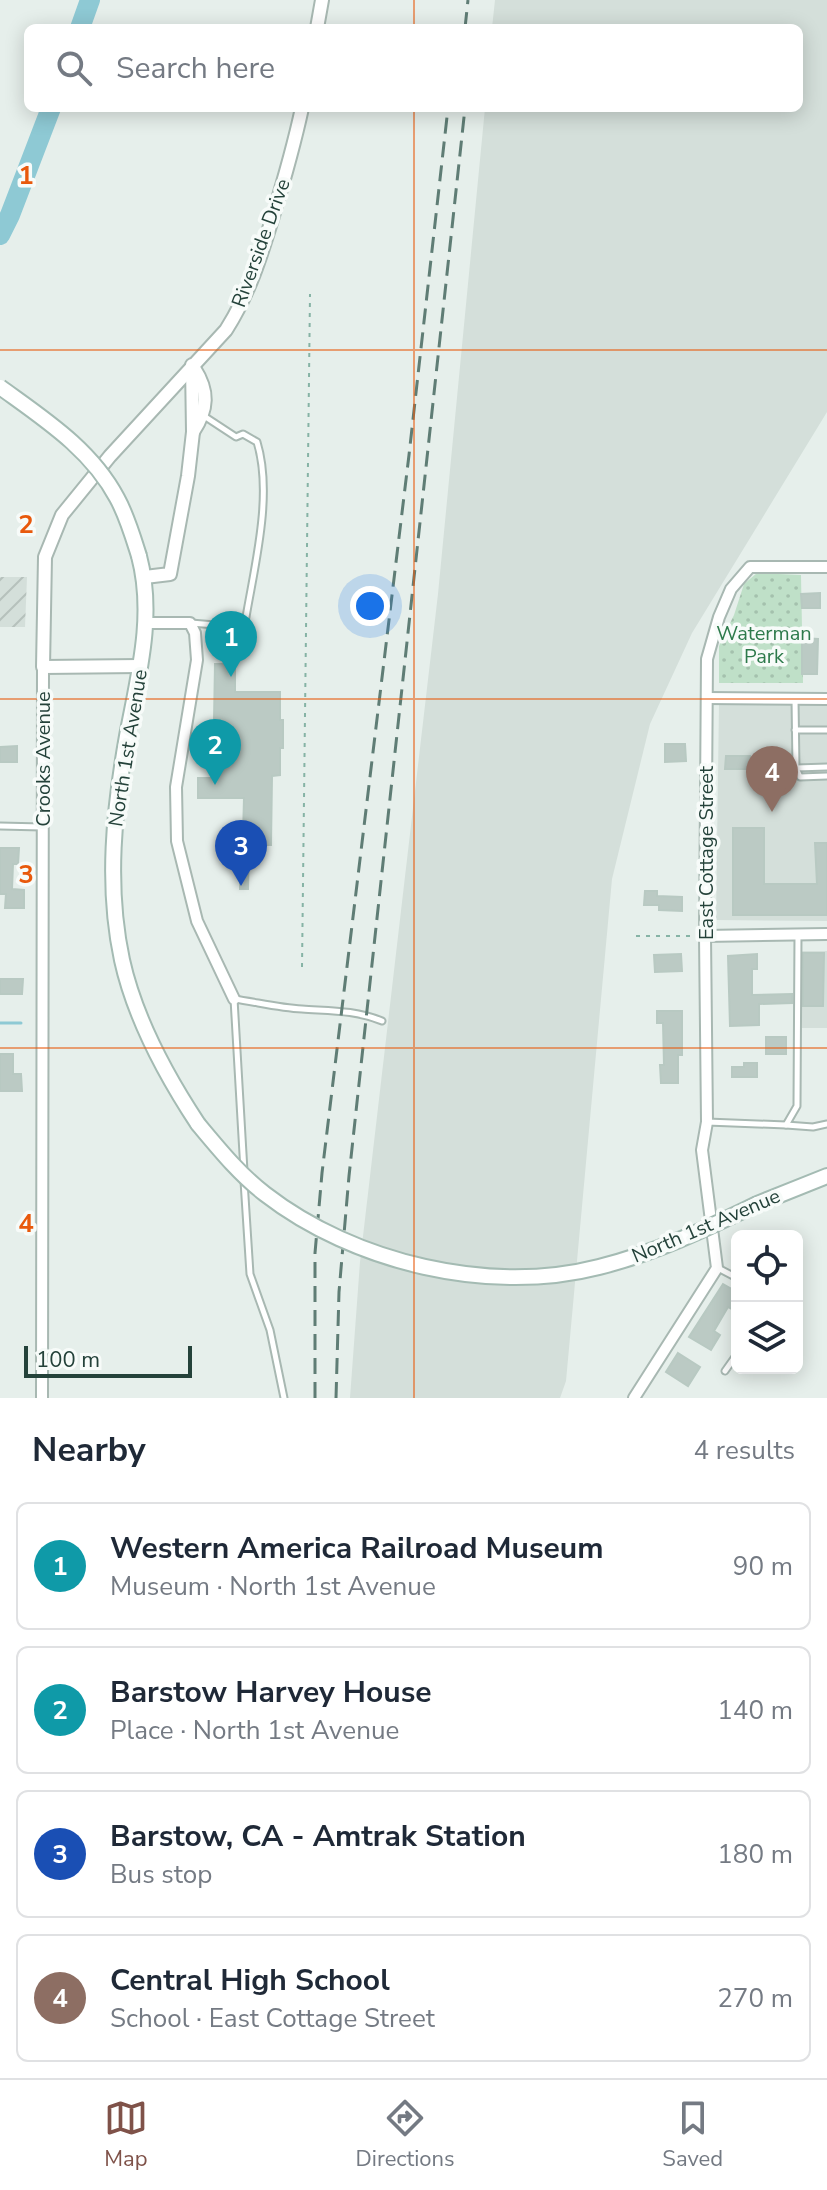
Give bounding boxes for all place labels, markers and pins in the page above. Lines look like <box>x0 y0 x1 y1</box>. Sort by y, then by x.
pin: 1 <box>205 611 257 677</box>
pin: 2 <box>189 719 241 785</box>
pin: 4 <box>746 746 798 812</box>
pin: 3 <box>215 820 267 886</box>

